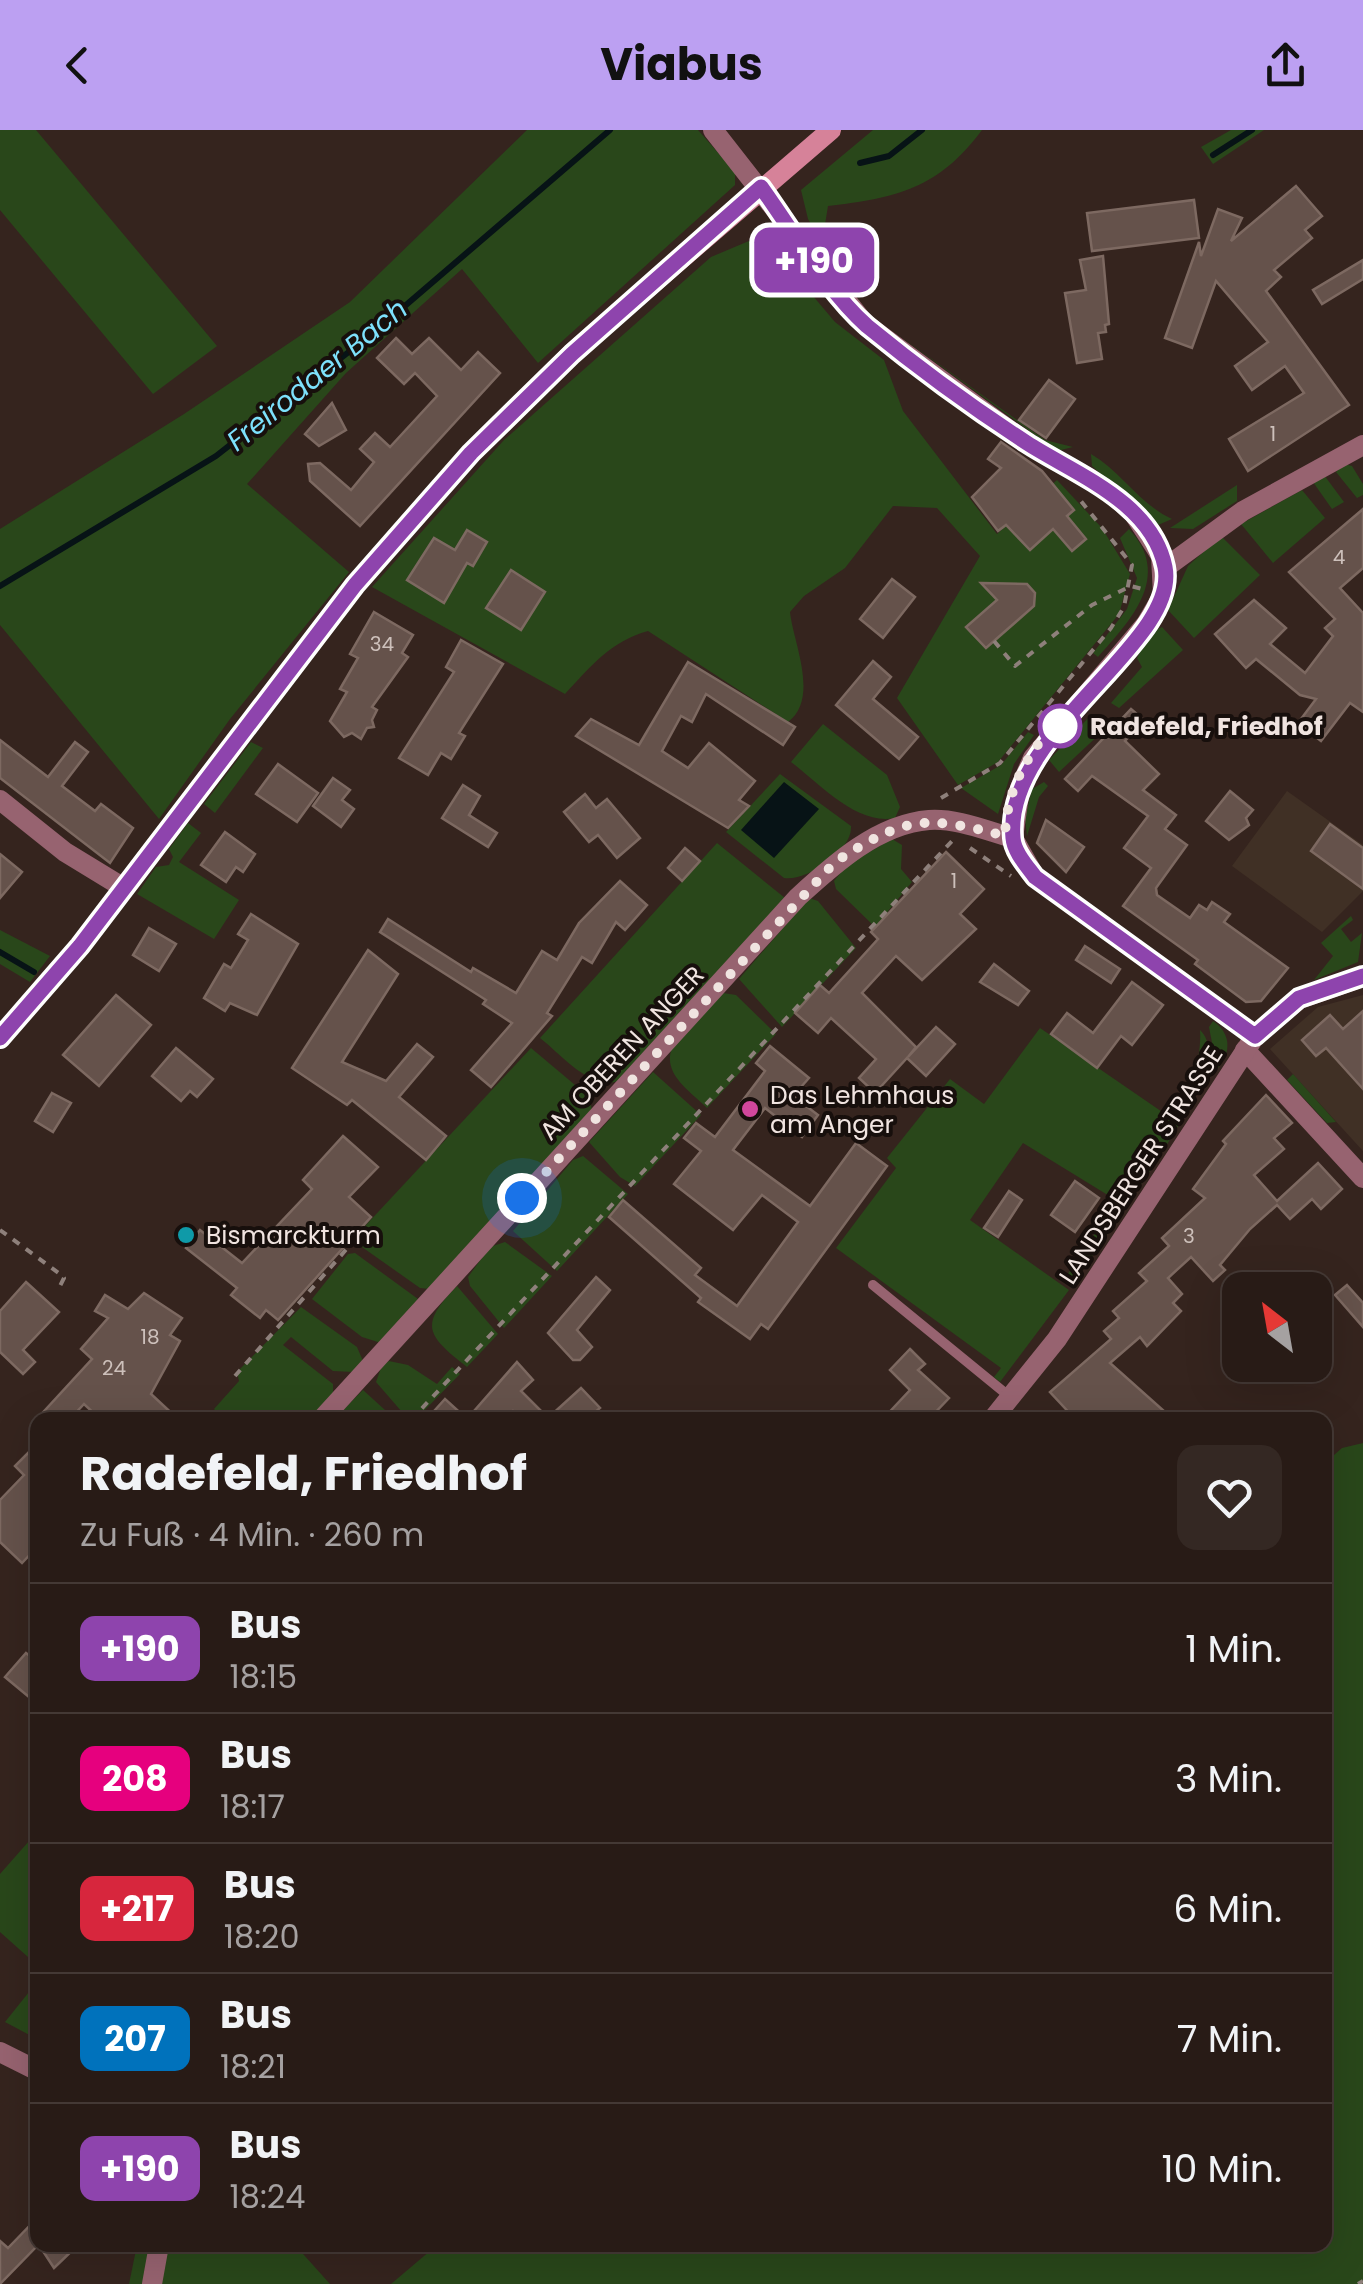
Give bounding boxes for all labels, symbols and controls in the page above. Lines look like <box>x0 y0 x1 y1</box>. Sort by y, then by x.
text: Viabus <box>600 33 763 96</box>
icon: back <box>50 38 105 93</box>
icon: share <box>1258 38 1313 93</box>
line badge: +190 <box>744 228 884 292</box>
text: +190 <box>774 236 854 285</box>
water label: Freirodaer Bach <box>218 290 416 460</box>
house number: 1 <box>1270 420 1276 448</box>
house number: 4 <box>1333 543 1345 571</box>
house number: 34 <box>370 630 394 658</box>
marker: Radefeld, Friedhof <box>1039 705 1081 747</box>
place label: Radefeld, Friedhof <box>1090 709 1323 744</box>
house number: 1 <box>951 867 957 895</box>
street label: AM OBEREN ANGER <box>532 958 712 1148</box>
street label: LANDSBERGER STRASSE <box>1051 1039 1231 1291</box>
place label: Das Lehmhaus am Anger <box>770 1078 954 1142</box>
marker: Das Lehmhaus am Anger <box>739 1098 761 1120</box>
your location <box>497 1173 547 1223</box>
place label: Bismarckturm <box>206 1218 381 1253</box>
house number: 3 <box>1183 1222 1195 1250</box>
marker: Bismarckturm <box>175 1224 197 1246</box>
north arrow <box>1222 1272 1332 1382</box>
map controls <box>1222 1272 1332 1382</box>
house number: 18 <box>140 1323 160 1351</box>
house number: 24 <box>102 1354 126 1382</box>
text: Radefeld, Friedhof <box>80 1440 527 1507</box>
button: heart <box>1177 1445 1282 1550</box>
text: Zu Fuß · 4 Min. · 260 m <box>80 1512 424 1557</box>
text: Bus <box>230 1598 301 1651</box>
text: 1 Min. <box>1185 1622 1282 1675</box>
text: +190 <box>100 1624 180 1673</box>
text: 18:15 <box>230 1654 297 1699</box>
text: Bus <box>220 1728 292 1781</box>
text: 3 Min. <box>1175 1752 1282 1805</box>
text: 208 <box>102 1754 168 1803</box>
text: 18:17 <box>220 1784 285 1829</box>
text: Bus <box>224 1858 296 1911</box>
text: 6 Min. <box>1173 1882 1282 1935</box>
text: +217 <box>100 1884 174 1933</box>
text: 18:20 <box>224 1914 300 1959</box>
text: Bus <box>220 1988 292 2041</box>
text: 7 Min. <box>1177 2012 1282 2065</box>
text: 207 <box>104 2014 166 2063</box>
text: 18:21 <box>220 2044 286 2089</box>
text: Bus <box>230 2118 301 2171</box>
text: 10 Min. <box>1161 2142 1282 2195</box>
text: +190 <box>100 2144 180 2193</box>
text: 18:24 <box>230 2174 305 2219</box>

